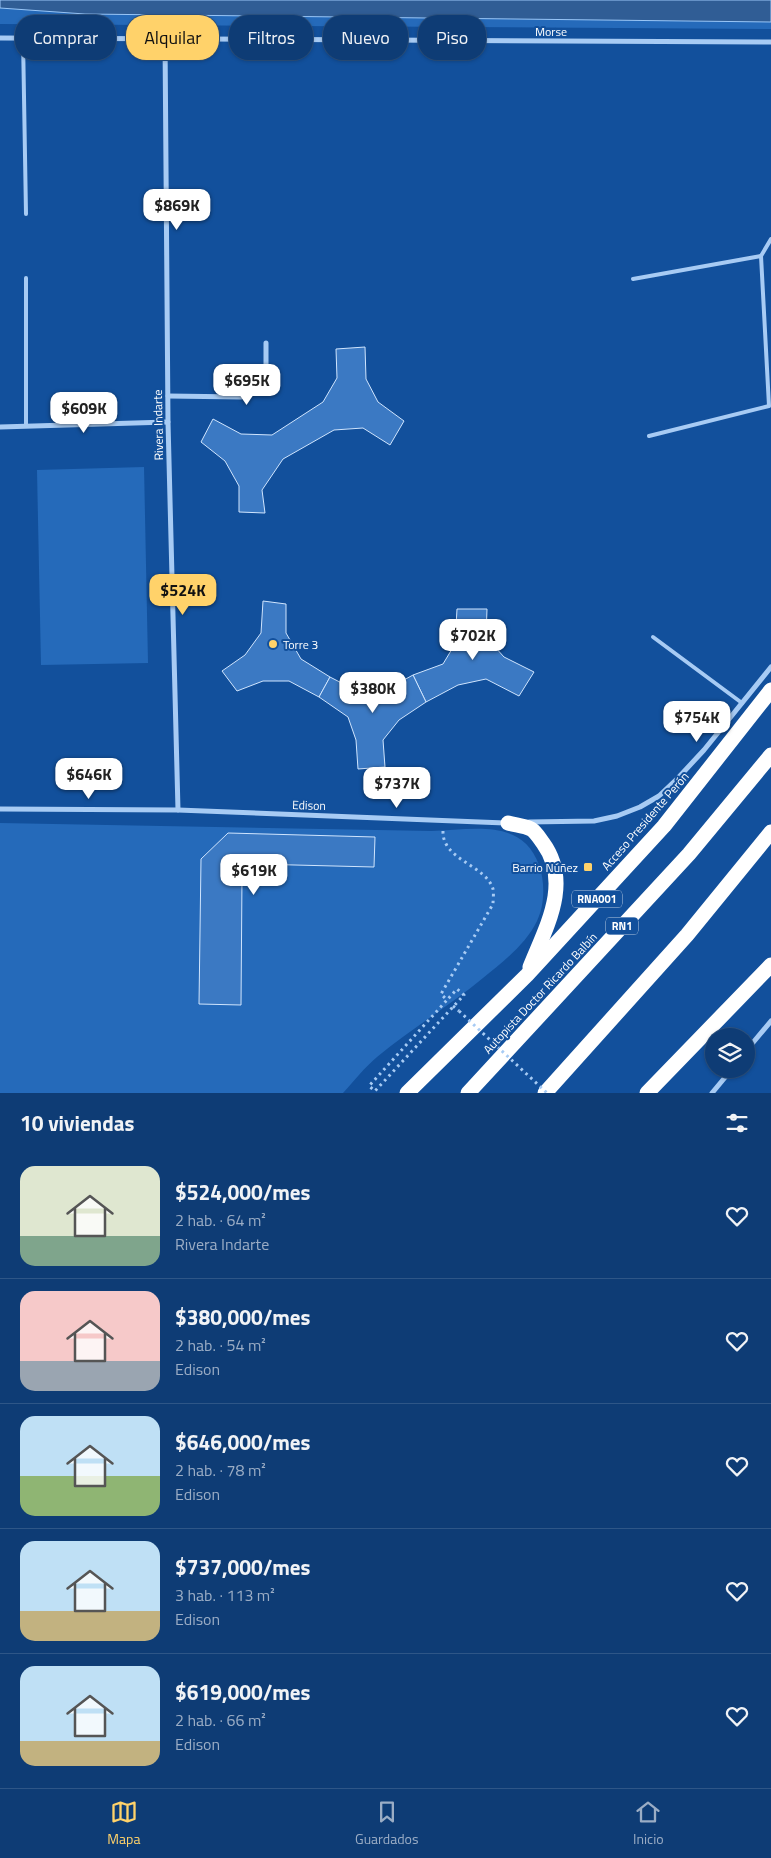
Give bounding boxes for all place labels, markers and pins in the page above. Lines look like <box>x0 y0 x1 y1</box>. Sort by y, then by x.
pin: $869K <box>142 188 212 231</box>
pin: $695K <box>212 364 282 406</box>
pin: $609K <box>49 392 119 434</box>
pin: $524K <box>148 574 218 616</box>
pin: $702K <box>438 618 508 661</box>
place label: Torre 3 <box>283 635 318 654</box>
marker: Torre 3 <box>267 638 279 650</box>
pin: $380K <box>338 672 408 714</box>
pin: $754K <box>662 700 732 743</box>
pin: $646K <box>54 758 124 800</box>
pin: $737K <box>362 766 432 809</box>
pin: $619K <box>219 854 289 896</box>
place label: Barrio Núñez <box>512 858 578 877</box>
marker: Barrio Núñez <box>582 861 594 873</box>

